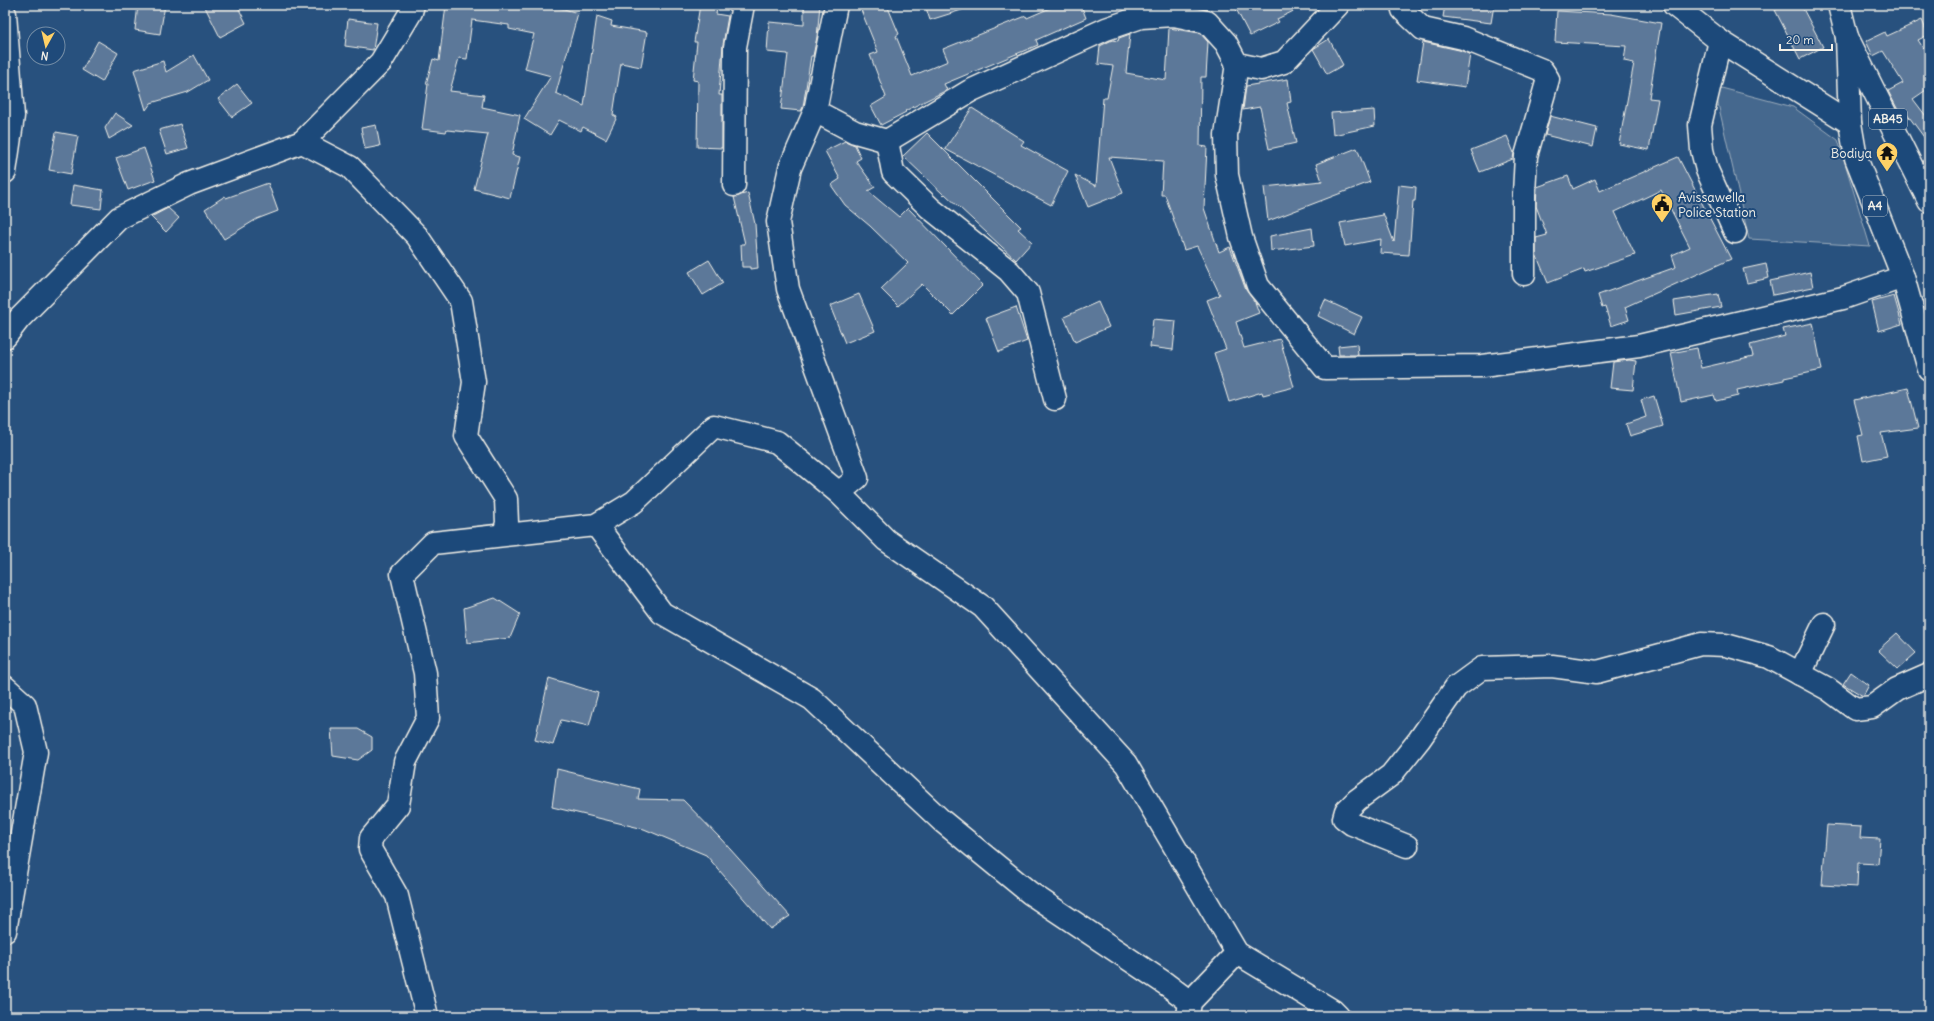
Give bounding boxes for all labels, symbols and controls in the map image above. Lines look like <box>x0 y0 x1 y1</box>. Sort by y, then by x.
north arrow <box>26 26 66 66</box>
scale bar <box>1780 26 1832 52</box>
text: 20 m <box>1786 32 1814 47</box>
text: N <box>40 48 49 63</box>
road number: AB45 <box>1869 109 1907 129</box>
temple icon: Bodiya <box>1874 140 1900 173</box>
place label: Bodiya <box>1831 145 1872 162</box>
place label: Avissawella Police Station <box>1678 189 1757 221</box>
public building icon: Avissawella Police Station <box>1649 191 1675 224</box>
road number: A4 <box>1863 196 1887 216</box>

